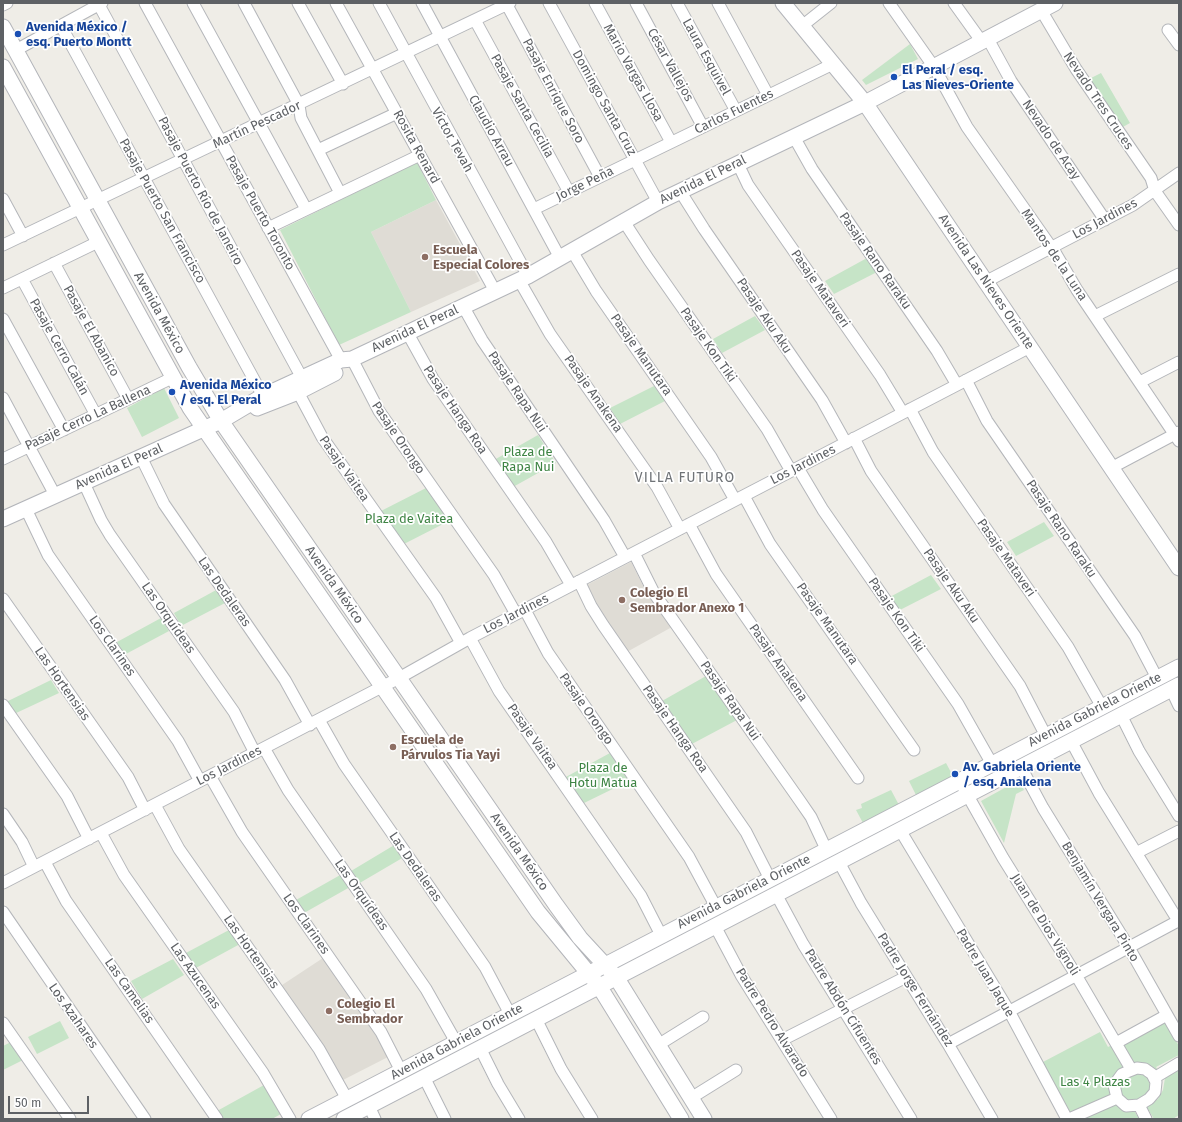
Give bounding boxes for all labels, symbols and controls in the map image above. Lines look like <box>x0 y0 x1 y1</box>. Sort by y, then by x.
street label: Laura Esquivel <box>679 16 733 98</box>
place label: Avenida México / esq. Puerto Montt <box>26 19 132 50</box>
street label: Mario Vargas Llosa <box>600 21 666 125</box>
street label: César Vallejos <box>644 26 696 104</box>
marker: Avenida México / esq. Puerto Montt <box>13 29 23 39</box>
street label: Pasaje Enrique Soro <box>519 36 587 146</box>
street label: Domingo Santa Cruz <box>569 48 639 158</box>
street label: Nevado Tres Cruces <box>1060 49 1136 153</box>
street label: Pasaje Santa Cecilia <box>487 51 557 161</box>
place label: El Peral / esq. Las Nieves-Oriente <box>902 62 1014 93</box>
marker: El Peral / esq. Las Nieves-Oriente <box>889 72 899 82</box>
street label: Carlos Fuentes <box>692 86 776 138</box>
street label: Claudio Arrau <box>465 92 517 170</box>
street label: Nevado de Acay <box>1019 97 1083 183</box>
street label: Martín Pescador <box>210 98 304 152</box>
street label: Víctor Tevah <box>428 105 476 175</box>
street label: Rosita Renard <box>389 107 443 187</box>
street label: Pasaje Puerto Río de Janeiro <box>154 114 246 268</box>
street label: Pasaje Puerto San Francisco <box>116 136 208 286</box>
street label: Avenida El Peral <box>657 152 749 208</box>
street label: Pasaje Puerto Toronto <box>222 153 298 273</box>
street label: Jorge Peña <box>554 163 616 205</box>
street label: Los Jardines <box>1070 195 1140 243</box>
street label: Mantos de la Luna <box>1017 206 1091 304</box>
street label: Pasaje Rano Raraku <box>836 209 914 313</box>
street label: Avenida Las Nieves Oriente <box>935 211 1037 353</box>
place label: Escuela Especial Colores <box>433 242 529 273</box>
street label: Pasaje Mataveri <box>787 247 853 331</box>
marker: Escuela Especial Colores <box>420 252 430 262</box>
street label: Avenida México <box>130 269 188 357</box>
street label: Pasaje Aku Aku <box>733 275 795 357</box>
street label: Pasaje El Abanico <box>59 283 123 379</box>
street label: Pasaje Cerro Calán <box>26 296 92 398</box>
street label: Avenida El Peral <box>369 302 461 356</box>
street label: Pasaje Kon Tiki <box>676 305 740 385</box>
street label: Pasaje Manutara <box>607 311 675 399</box>
street label: Pasaje Rapa Nui <box>484 349 550 435</box>
street label: Pasaje Anakena <box>560 352 626 436</box>
street label: Pasaje Hanga Roa <box>420 363 490 457</box>
place label: Avenida México / esq. El Peral <box>180 377 272 408</box>
street label: Pasaje Cerro La Ballena <box>23 382 153 454</box>
marker: Avenida México / esq. El Peral <box>167 387 177 397</box>
street label: Pasaje Orongo <box>368 399 428 477</box>
street label: Pasaje Vaitea <box>316 433 372 505</box>
street label: Avenida El Peral <box>73 441 165 493</box>
street label: Los Jardines <box>768 442 838 488</box>
park label: Plaza de Rapa Nui <box>501 444 555 475</box>
district label: VILLA FUTURO <box>635 470 735 486</box>
street label: Pasaje Rano Raraku <box>1022 477 1100 581</box>
park label: Plaza de Vaitea <box>365 511 453 527</box>
street label: Pasaje Mataveri <box>973 516 1039 600</box>
street label: Avenida México <box>301 543 367 627</box>
street label: Pasaje Aku Aku <box>920 546 982 626</box>
street label: Las Dedaleras <box>194 554 254 630</box>
street label: Pasaje Kon Tiki <box>864 575 928 655</box>
street label: Las Orquídeas <box>138 579 198 657</box>
street label: Pasaje Manutara <box>793 580 861 668</box>
place label: Colegio El Sembrador Anexo 1 <box>630 585 744 616</box>
street label: Los Jardines <box>481 591 551 637</box>
marker: Colegio El Sembrador Anexo 1 <box>617 595 627 605</box>
street label: Los Clarines <box>85 613 139 679</box>
street label: Pasaje Anakena <box>745 621 811 705</box>
street label: Las Hortensias <box>31 644 93 724</box>
street label: Pasaje Rapa Nui <box>697 658 763 744</box>
street label: Pasaje Orongo <box>556 670 616 748</box>
street label: Avenida Gabriela Oriente <box>1026 670 1164 750</box>
street label: Pasaje Hanga Roa <box>639 682 711 776</box>
street label: Pasaje Vaitea <box>504 701 560 773</box>
place label: Escuela de Párvulos Tia Yayi <box>401 732 500 763</box>
marker: Escuela de Párvulos Tia Yayi <box>388 742 398 752</box>
street label: Los Jardines <box>194 743 264 789</box>
place label: Av. Gabriela Oriente / esq. Anakena <box>963 759 1081 790</box>
park label: Plaza de Hotu Matua <box>569 760 637 791</box>
marker: Av. Gabriela Oriente / esq. Anakena <box>950 769 960 779</box>
street label: Avenida México <box>486 810 552 894</box>
street label: Las Dedaleras <box>385 829 445 905</box>
street label: Benjamín Vergara Pinto <box>1058 839 1142 965</box>
street label: Avenida Gabriela Oriente <box>675 852 813 932</box>
street label: Las Orquídeas <box>331 856 391 934</box>
street label: Juan de Dios Vignoli <box>1007 871 1083 979</box>
street label: Los Clarines <box>279 891 333 957</box>
street label: Las Hortensias <box>220 912 282 992</box>
street label: Padre Juan Jaque <box>953 926 1017 1020</box>
street label: Padre Jorge Fernández <box>874 930 956 1050</box>
street label: Las Azucenas <box>167 940 223 1012</box>
street label: Padre Abdón Cifuentes <box>801 946 885 1068</box>
street label: Las Camelias <box>101 956 157 1026</box>
street label: Padre Pedro Alvarado <box>732 965 812 1081</box>
street label: Los Azahares <box>45 981 101 1051</box>
place label: Colegio El Sembrador <box>337 996 403 1027</box>
street label: Avenida Gabriela Oriente <box>388 1001 526 1083</box>
marker: Colegio El Sembrador <box>324 1006 334 1016</box>
park label: Las 4 Plazas <box>1060 1074 1130 1090</box>
scale bar <box>10 1088 91 1114</box>
text: 50 m <box>15 1096 41 1110</box>

